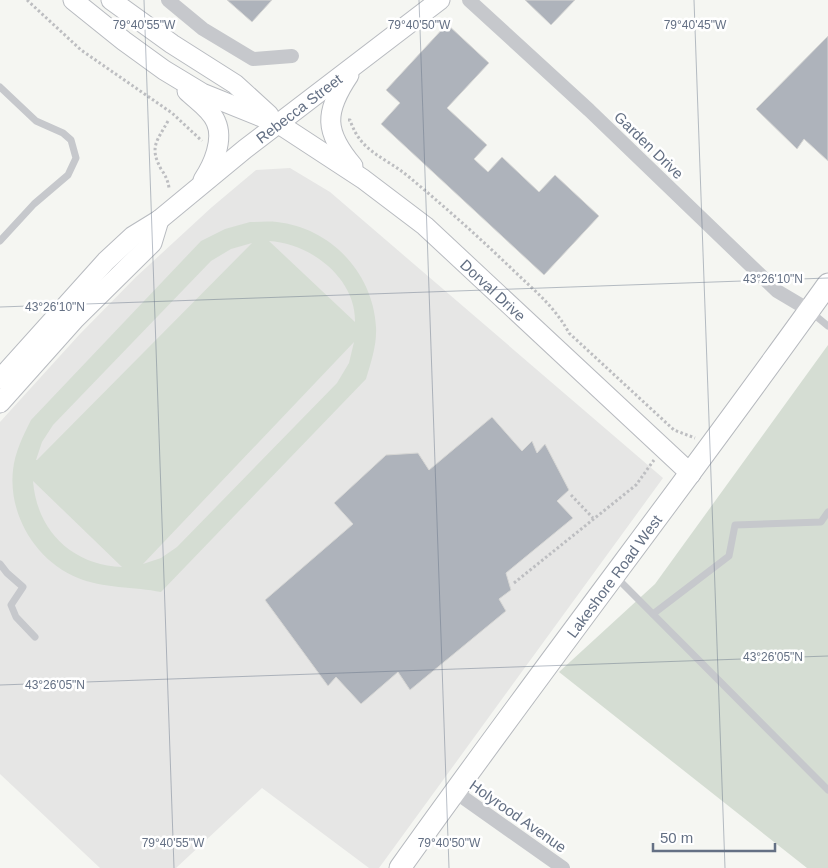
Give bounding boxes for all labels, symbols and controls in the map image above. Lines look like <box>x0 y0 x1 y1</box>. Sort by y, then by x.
text: 79°40'55"W <box>113 18 176 32</box>
text: 79°40'50"W <box>388 18 451 32</box>
text: 79°40'45"W <box>664 18 727 32</box>
street label: Rebecca Street <box>252 69 346 146</box>
street label: Garden Drive <box>611 108 687 182</box>
street label: Dorval Drive <box>457 255 529 324</box>
text: 43°26'10"N <box>743 272 803 286</box>
text: 43°26'10"N <box>25 300 85 314</box>
street label: Lakeshore Road West <box>563 511 665 640</box>
text: 43°26'05"N <box>743 650 803 664</box>
text: 43°26'05"N <box>25 678 85 692</box>
street label: Holyrood Avenue <box>466 776 570 856</box>
scale bar <box>653 820 776 852</box>
text: 50 m <box>660 829 693 846</box>
text: 79°40'55"W <box>142 836 205 850</box>
text: 79°40'50"W <box>418 836 481 850</box>

